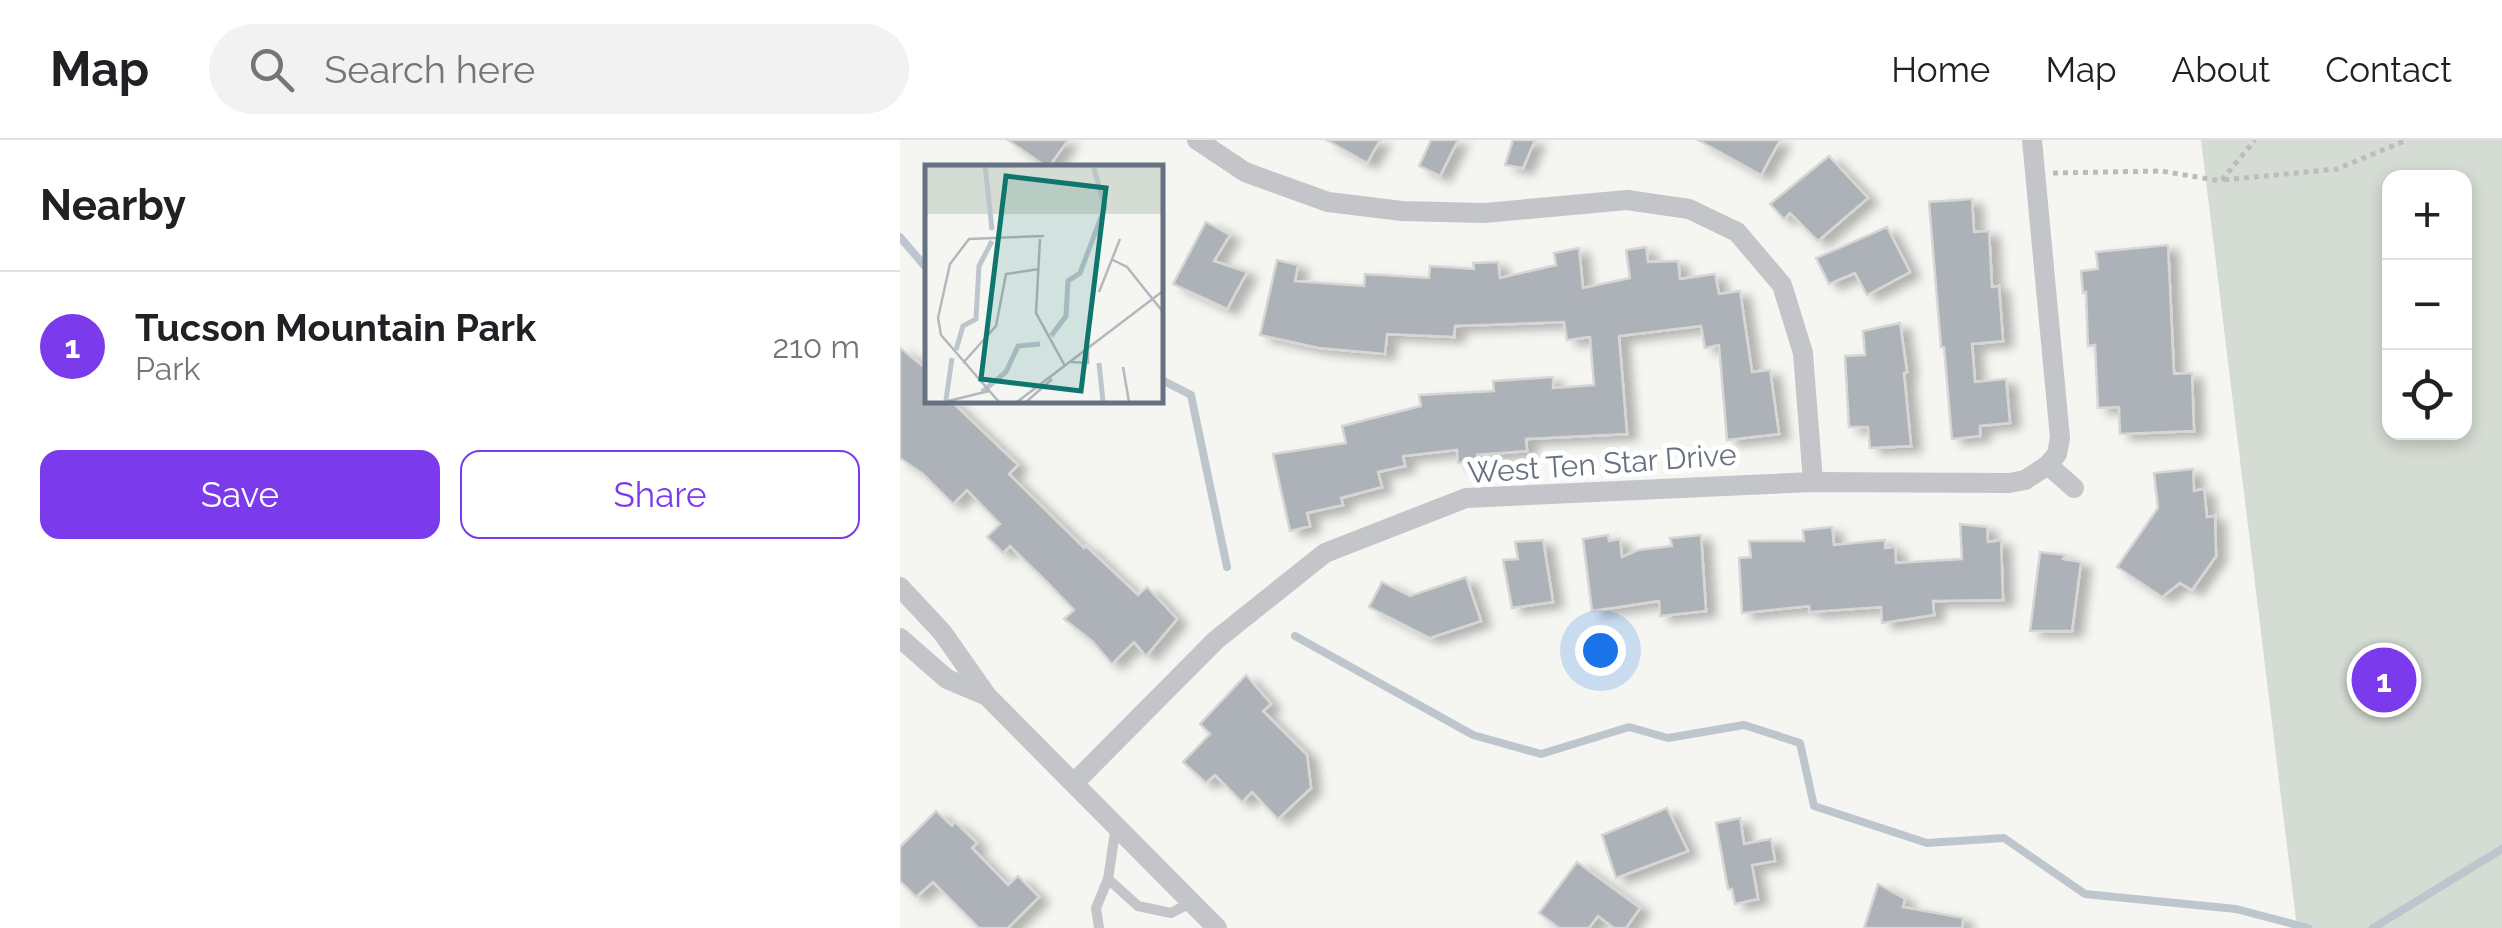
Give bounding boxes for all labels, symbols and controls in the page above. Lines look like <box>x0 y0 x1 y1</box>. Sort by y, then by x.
search box <box>209 24 909 114</box>
text: Map <box>50 41 149 97</box>
icon: search <box>244 42 299 97</box>
text: Search here <box>324 47 535 92</box>
text: Home <box>1891 49 1990 90</box>
text: Map <box>2045 49 2117 90</box>
text: About <box>2172 49 2270 90</box>
text: Contact <box>2325 49 2452 90</box>
inset map <box>925 165 1162 402</box>
map controls <box>2382 170 2472 440</box>
button: + <box>2382 170 2472 260</box>
text: Nearby <box>40 181 186 230</box>
button: − <box>2382 260 2472 350</box>
text: Tucson Mountain Park <box>135 305 536 350</box>
text: 1 <box>65 328 80 365</box>
text: 210 m <box>772 328 860 365</box>
text: Park <box>135 350 200 387</box>
button: locate <box>2382 350 2472 440</box>
street label: West Ten Star Drive <box>1466 437 1738 490</box>
button: Save <box>40 450 440 539</box>
button: Share <box>460 450 860 539</box>
your location <box>1575 625 1626 676</box>
pin: 1 <box>2352 642 2416 718</box>

